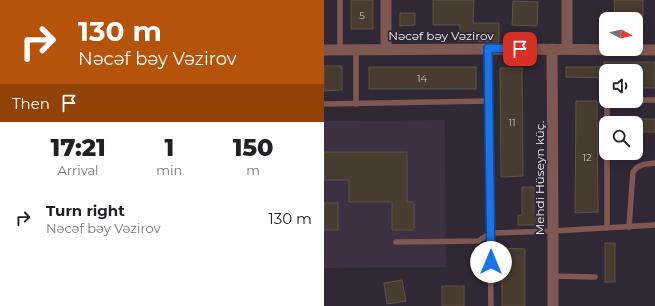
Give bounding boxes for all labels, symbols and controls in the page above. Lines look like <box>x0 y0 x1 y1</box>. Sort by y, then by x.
house number: 5 <box>359 9 365 22</box>
north arrow <box>599 12 643 56</box>
map controls <box>599 12 643 160</box>
text: 130 m <box>78 14 162 48</box>
icon: right <box>12 16 64 68</box>
street label: Nəcəf bəy Vəzirov <box>388 28 494 43</box>
pin <box>503 32 537 66</box>
icon: arrive <box>509 38 531 60</box>
text: Nəcəf bəy Vəzirov <box>78 48 237 70</box>
button: sound <box>599 64 643 108</box>
house number: 14 <box>417 72 427 85</box>
icon: arrive <box>58 92 80 114</box>
text: Then <box>12 94 50 113</box>
house number: 11 <box>508 116 516 129</box>
button: search <box>599 116 643 160</box>
street label: Mehdi Hüseyn küç. <box>532 121 547 235</box>
text: 17:21 <box>50 133 106 162</box>
text: 1 <box>164 133 174 162</box>
text: 150 <box>233 133 274 162</box>
house number: 12 <box>582 151 592 164</box>
text: Arrival <box>58 162 99 178</box>
text: min <box>156 162 182 178</box>
text: m <box>246 162 260 178</box>
text: Turn right <box>46 201 125 220</box>
icon: right <box>12 207 34 229</box>
text: 130 m <box>268 209 312 228</box>
text: Nəcəf bəy Vəzirov <box>46 220 161 236</box>
position arrow <box>470 241 512 283</box>

